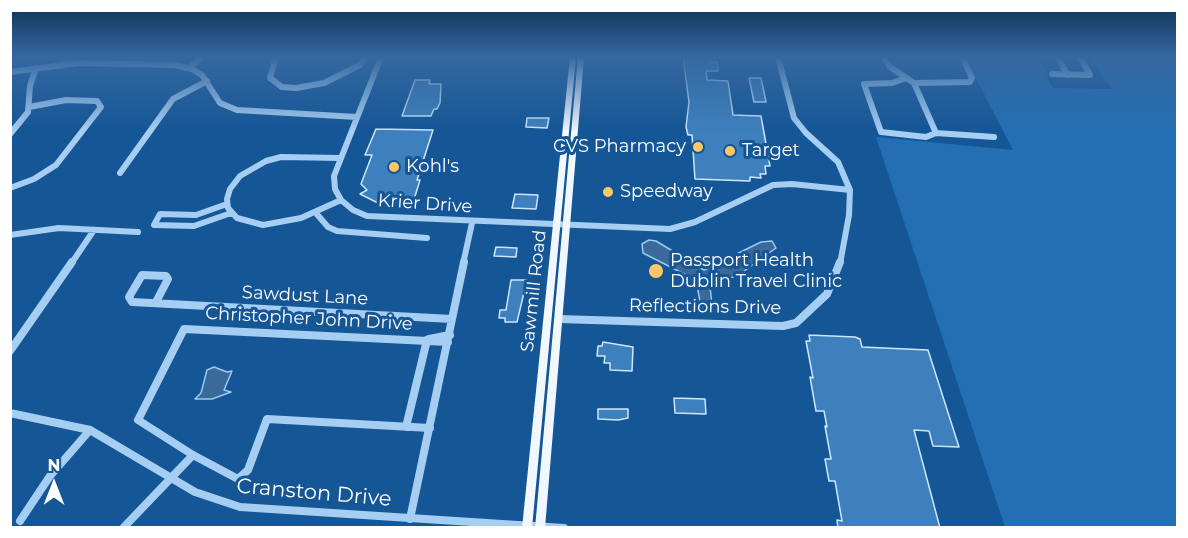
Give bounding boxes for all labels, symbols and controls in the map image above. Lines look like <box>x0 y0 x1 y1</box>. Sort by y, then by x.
place label: CVS Pharmacy <box>553 136 686 158</box>
marker: CVS Pharmacy <box>691 140 705 154</box>
place label: Target <box>742 140 800 162</box>
marker: Target <box>723 144 737 158</box>
place label: Kohl's <box>406 156 459 178</box>
marker: Kohl's <box>387 160 401 174</box>
place label: Speedway <box>620 181 713 203</box>
marker: Speedway <box>601 185 615 199</box>
street label: Krier Drive <box>377 190 473 218</box>
street label: Sawmill Road <box>517 229 551 353</box>
place label: Passport Health Dublin Travel Clinic <box>670 250 842 292</box>
marker: Passport Health Dublin Travel Clinic <box>647 262 665 280</box>
street label: Sawdust Lane <box>241 282 369 310</box>
street label: Reflections Drive <box>629 295 781 319</box>
street label: Christopher John Drive <box>205 303 413 335</box>
north arrow <box>24 454 84 514</box>
text: N <box>48 456 60 475</box>
street label: Cranston Drive <box>236 474 392 512</box>

